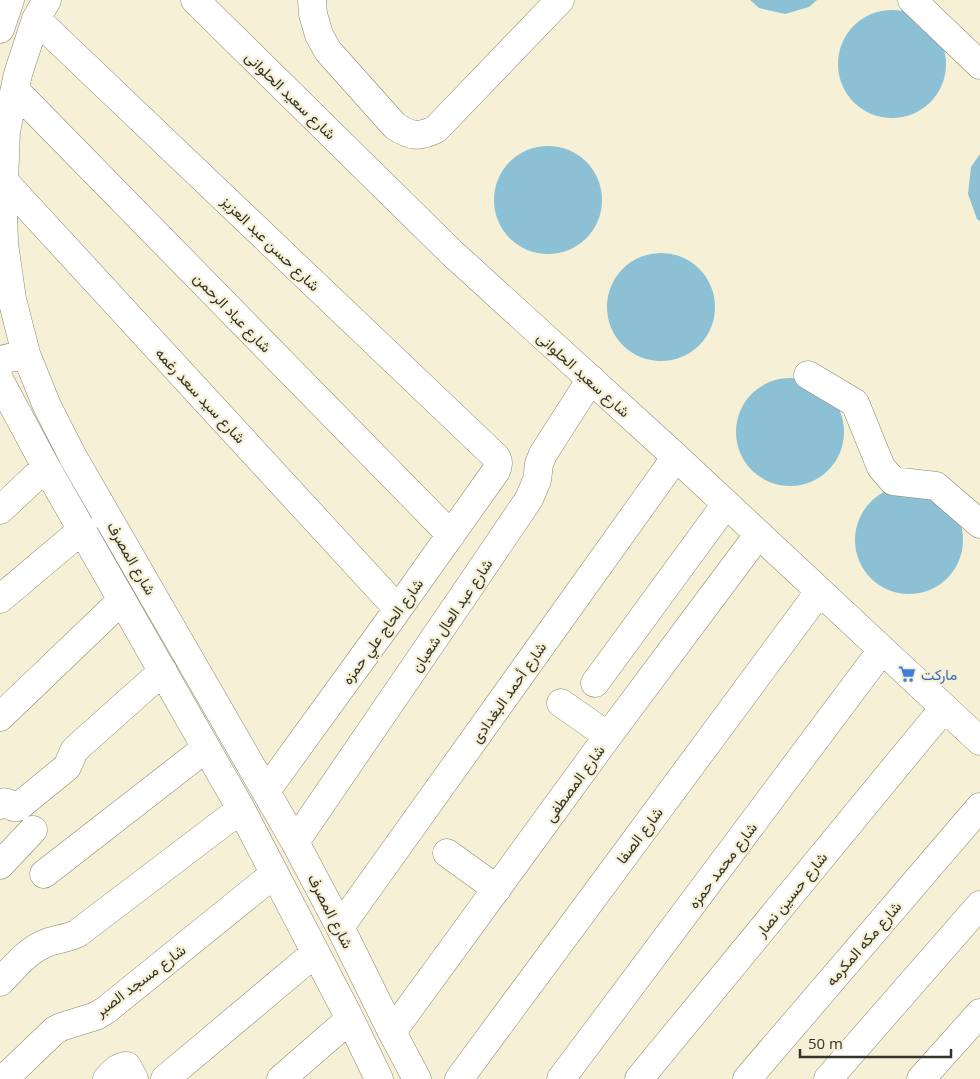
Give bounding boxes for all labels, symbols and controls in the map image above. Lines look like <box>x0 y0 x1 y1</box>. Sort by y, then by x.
street label: شارع سعيد الحلوانى <box>240 47 341 145</box>
street label: شارع حسن عبد العزيز <box>215 190 325 297</box>
street label: شارع عباد الرحمن <box>188 268 276 358</box>
street label: شارع سعيد الحلوانى <box>532 327 635 423</box>
street label: شارع سيد سعد رغمه <box>150 343 251 449</box>
street label: شارع المصرف <box>101 518 161 599</box>
street label: شارع عبد العال شعبان <box>406 554 498 677</box>
street label: شارع الحاج علي حمزه <box>337 574 431 690</box>
street label: شارع أحمد البغدادى <box>466 637 552 748</box>
supermarket icon: ماركت <box>897 664 917 684</box>
place label: ماركت <box>921 664 957 684</box>
street label: شارع المصطفى <box>539 740 610 827</box>
street label: شارع الصفا <box>611 802 669 869</box>
street label: شارع محمد حمزه <box>683 818 763 913</box>
street label: شارع حسين نصار <box>750 847 833 943</box>
street label: شارع المصرف <box>302 870 358 953</box>
street label: شارع مكه المكرمه <box>821 896 907 991</box>
street label: شارع مسجد الصبر <box>90 939 191 1023</box>
scale bar <box>800 1026 951 1058</box>
text: 50 m <box>808 1033 843 1053</box>

